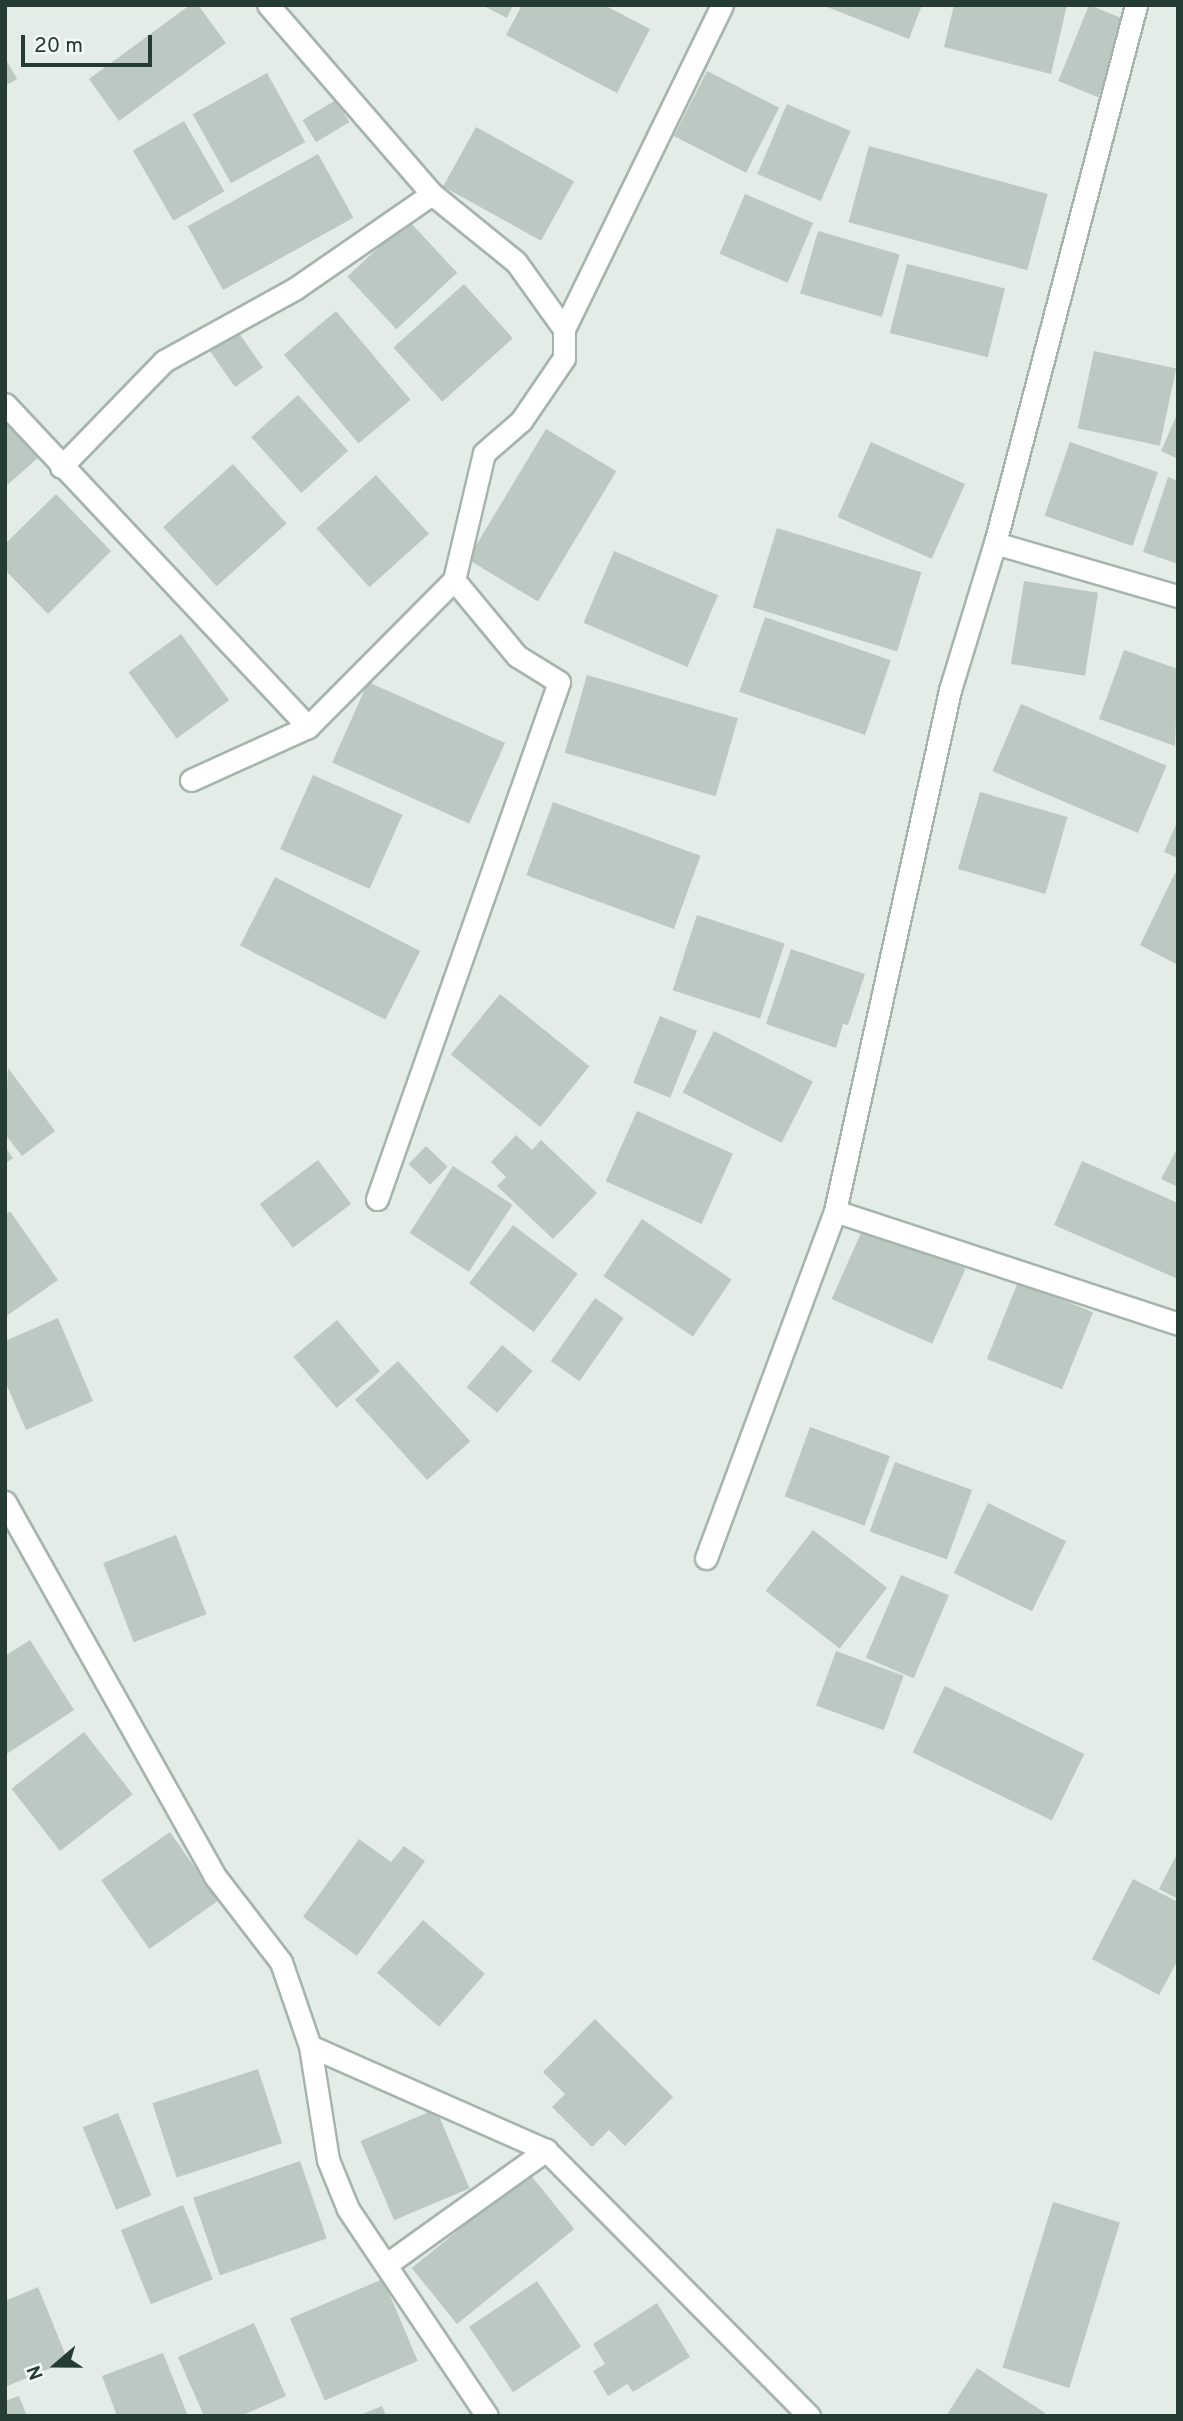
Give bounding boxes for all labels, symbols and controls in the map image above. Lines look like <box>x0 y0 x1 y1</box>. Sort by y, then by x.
scale bar <box>24 21 156 65</box>
text: 20 m <box>34 33 83 60</box>
north arrow <box>21 2330 91 2400</box>
text: N <box>23 2362 50 2383</box>

